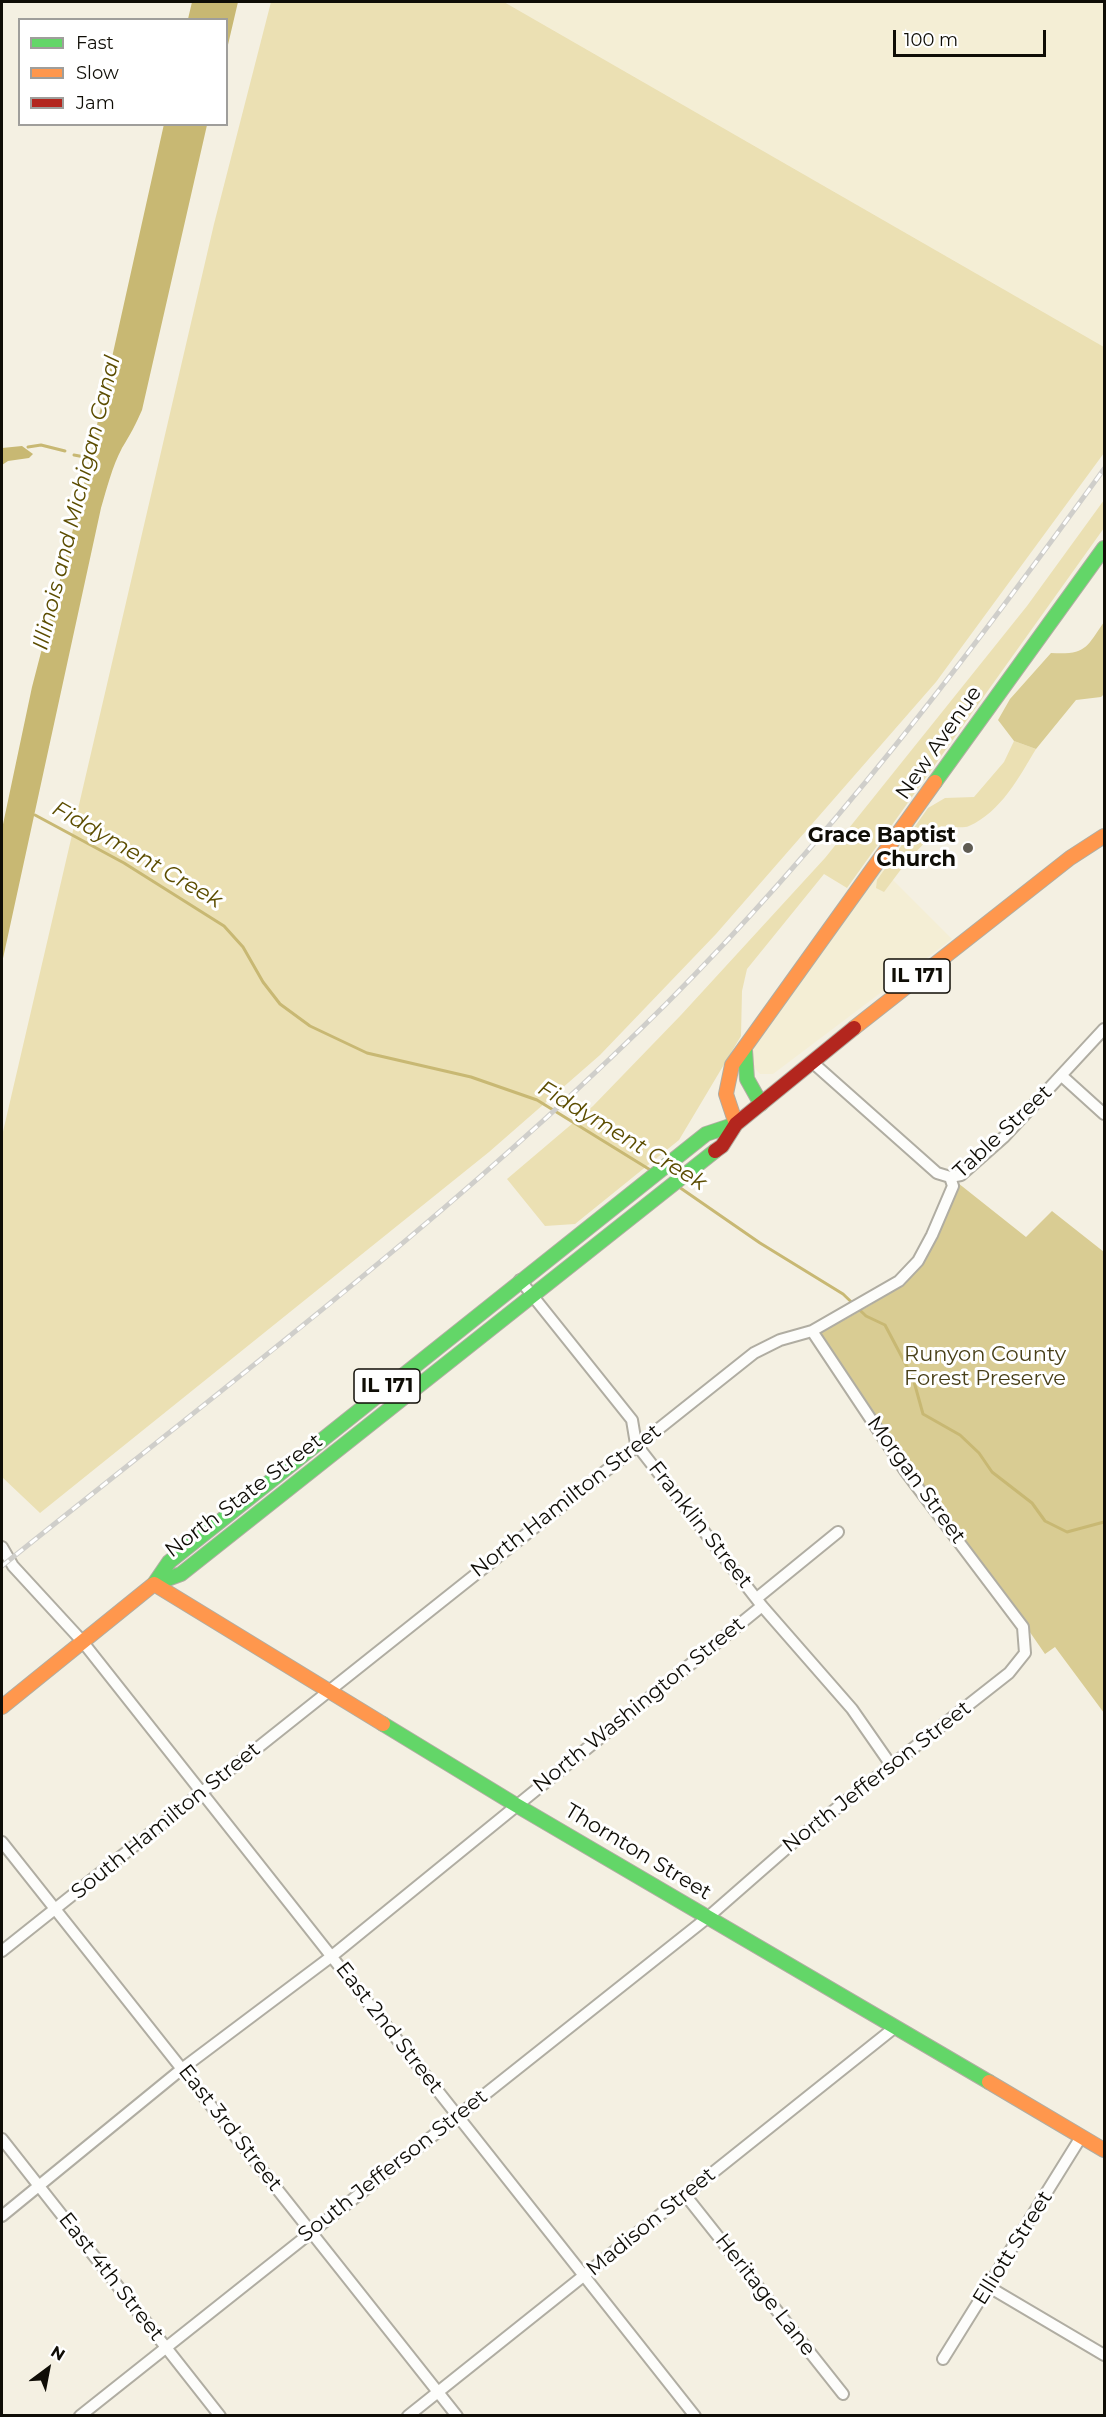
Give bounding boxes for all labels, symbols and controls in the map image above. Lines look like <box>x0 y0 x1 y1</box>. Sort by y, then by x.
legend <box>18 18 228 126</box>
scale bar <box>896 18 1049 56</box>
text: 100 m <box>904 29 958 51</box>
text: Fast <box>76 32 114 54</box>
text: Slow <box>76 62 119 84</box>
text: Jam <box>76 92 115 114</box>
water label: Illinois and Michigan Canal <box>28 353 126 653</box>
street label: New Avenue <box>891 681 987 805</box>
water label: Fiddyment Creek <box>47 796 227 914</box>
place label: Grace Baptist Church <box>808 823 956 873</box>
marker: Grace Baptist Church <box>961 841 975 855</box>
road number: IL 171 <box>884 959 950 993</box>
water label: Fiddyment Creek <box>533 1075 711 1197</box>
street label: Table Street <box>949 1080 1057 1184</box>
park label: Runyon County Forest Preserve <box>904 1342 1066 1392</box>
road number: IL 171 <box>354 1369 420 1403</box>
street label: Morgan Street <box>861 1411 971 1549</box>
street label: North Hamilton Street <box>466 1419 666 1583</box>
street label: North State Street <box>160 1429 328 1563</box>
street label: Franklin Street <box>643 1456 757 1594</box>
street label: North Washington Street <box>528 1612 750 1798</box>
street label: North Jefferson Street <box>778 1696 976 1858</box>
street label: South Hamilton Street <box>66 1737 266 1905</box>
street label: Thornton Street <box>560 1798 716 1906</box>
street label: East 2nd Street <box>330 1957 448 2099</box>
street label: East 3rd Street <box>173 2060 287 2196</box>
street label: South Jefferson Street <box>293 2084 493 2248</box>
street label: Madison Street <box>581 2162 721 2282</box>
street label: Elliott Street <box>968 2186 1058 2310</box>
street label: East 4th Street <box>53 2208 169 2346</box>
street label: Heritage Lane <box>709 2229 821 2361</box>
north arrow <box>18 2339 78 2399</box>
text: N <box>47 2342 68 2365</box>

